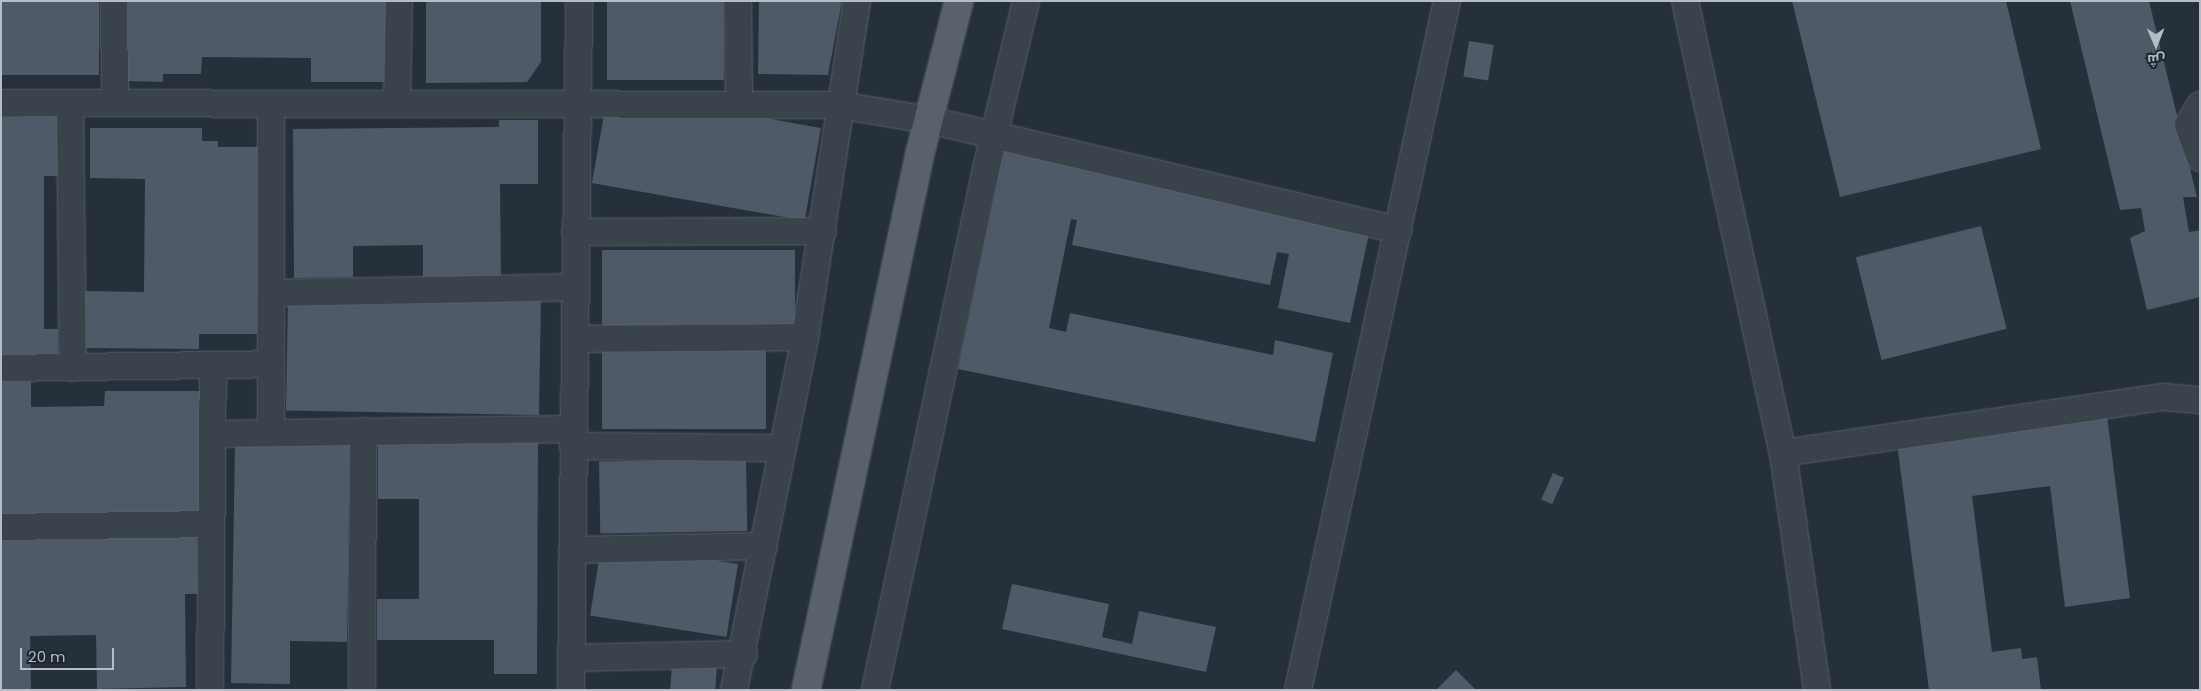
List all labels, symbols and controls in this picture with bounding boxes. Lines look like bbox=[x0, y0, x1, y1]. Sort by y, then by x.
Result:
north arrow bbox=[2131, 20, 2181, 70]
text: ش bbox=[2147, 50, 2165, 70]
scale bar bbox=[22, 638, 116, 670]
text: 20 m bbox=[28, 646, 66, 667]

